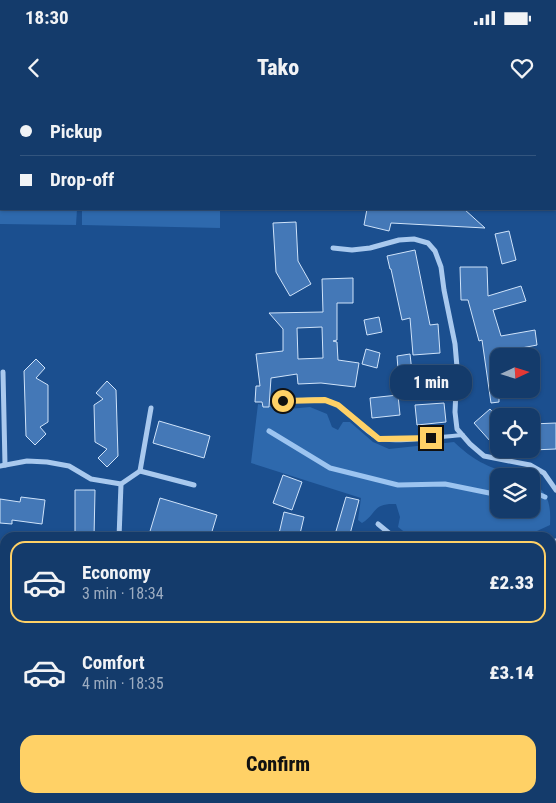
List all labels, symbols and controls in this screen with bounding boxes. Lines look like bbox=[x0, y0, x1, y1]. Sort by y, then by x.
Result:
text: 18:30 bbox=[25, 6, 69, 29]
icon: back bbox=[20, 54, 48, 82]
icon: heart bbox=[508, 54, 536, 82]
text: Tako bbox=[257, 55, 299, 80]
text: Pickup bbox=[50, 120, 102, 143]
text: Drop-off bbox=[50, 168, 114, 191]
north arrow bbox=[490, 348, 540, 398]
map controls bbox=[490, 348, 540, 518]
callout: 1 min bbox=[390, 366, 472, 400]
text: 1 min bbox=[413, 373, 449, 392]
route start bbox=[272, 390, 294, 412]
button: locate bbox=[490, 408, 540, 458]
route end bbox=[420, 427, 442, 449]
button: layers bbox=[490, 468, 540, 518]
icon: car bbox=[22, 560, 67, 605]
text: Economy bbox=[82, 561, 151, 584]
text: £2.33 bbox=[489, 571, 534, 594]
text: 3 min · 18:34 bbox=[82, 584, 164, 603]
icon: car bbox=[22, 650, 67, 695]
text: Comfort bbox=[82, 651, 145, 674]
text: £3.14 bbox=[489, 661, 534, 684]
text: 4 min · 18:35 bbox=[82, 674, 164, 693]
button: Confirm bbox=[20, 735, 536, 793]

